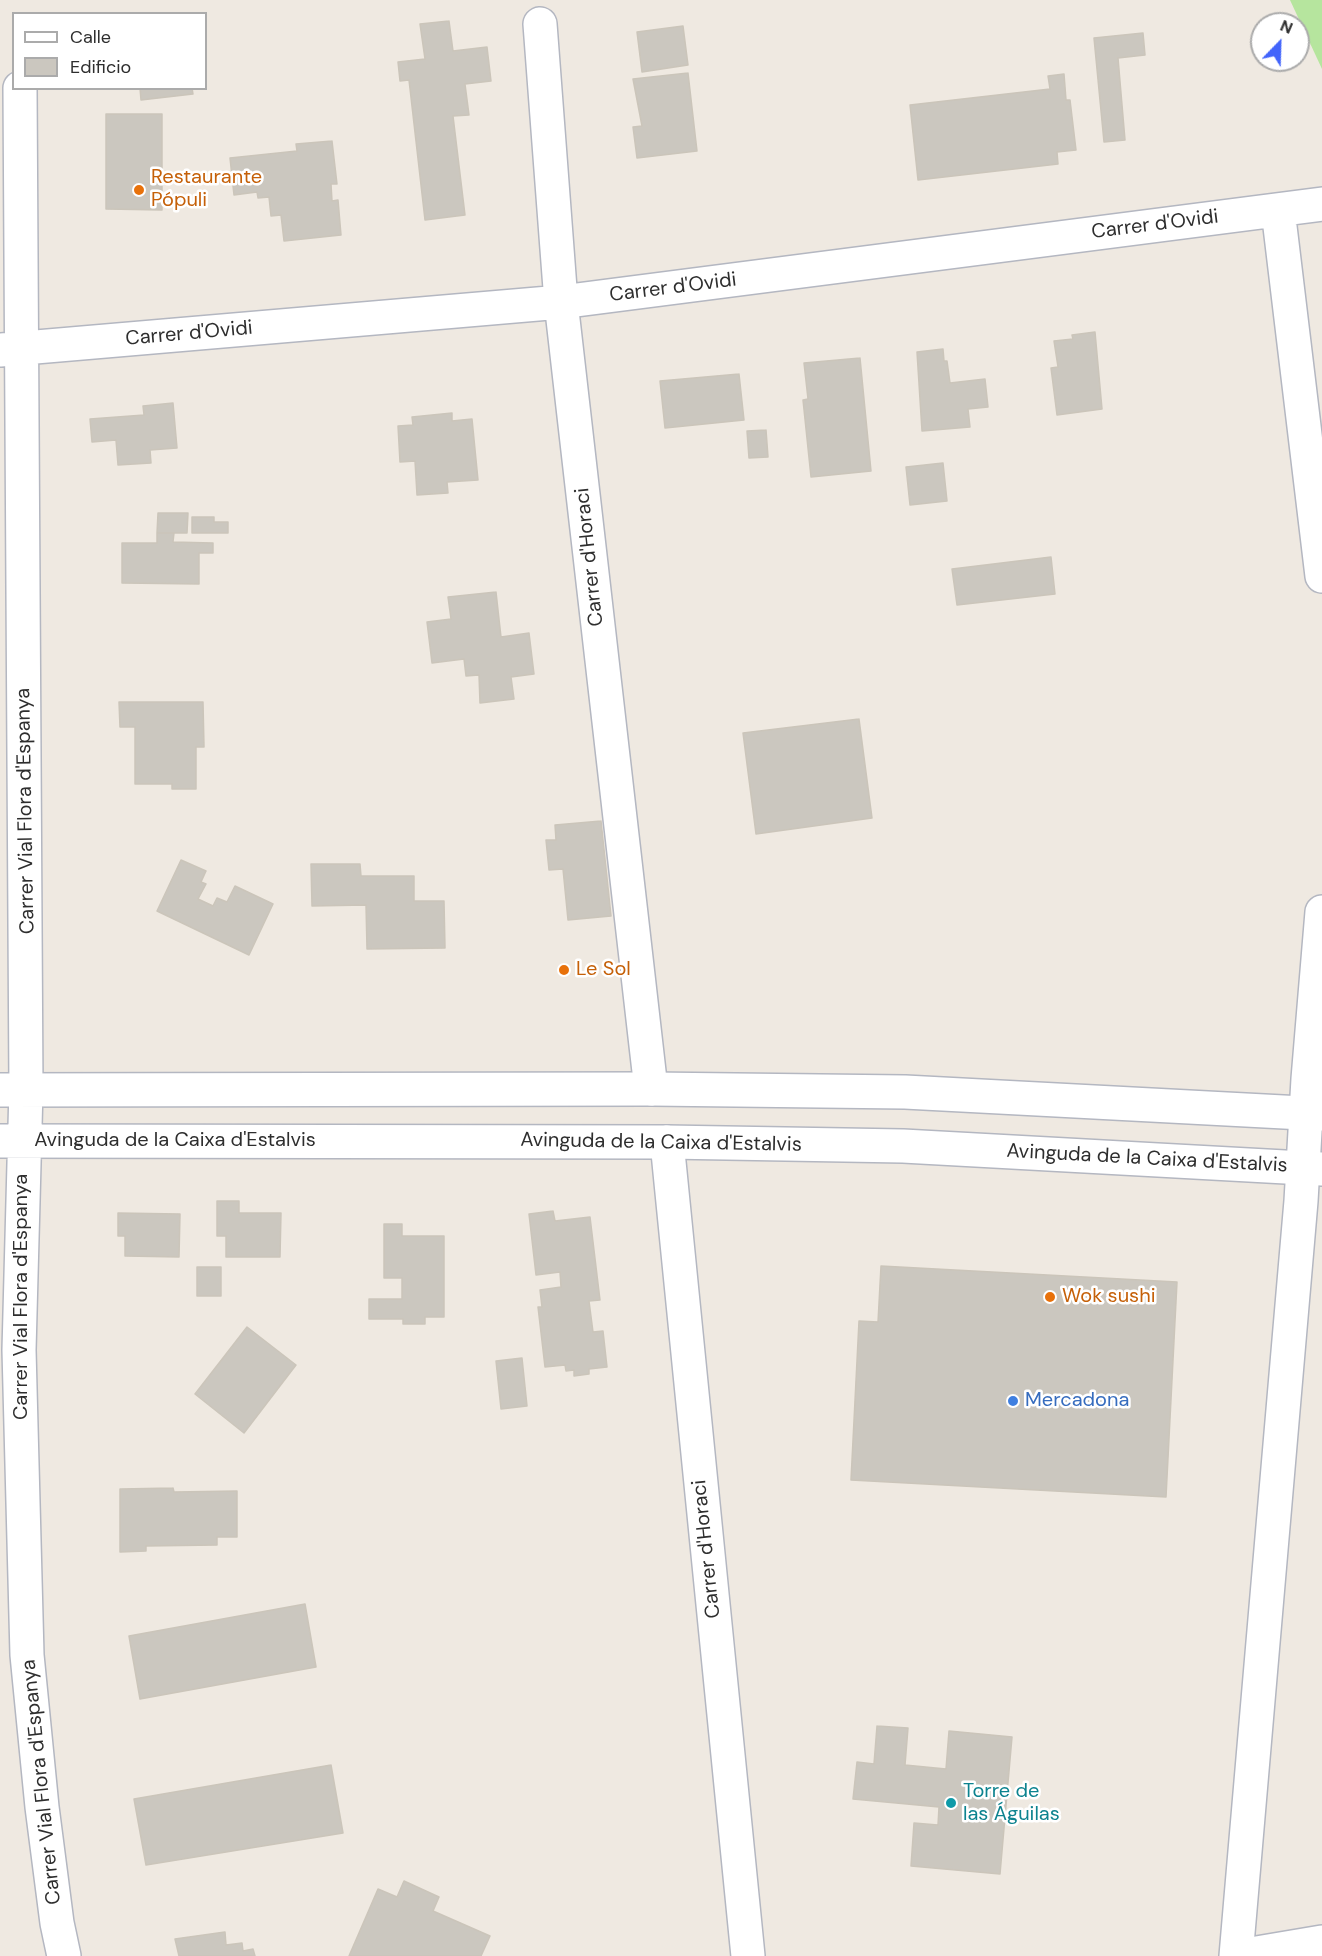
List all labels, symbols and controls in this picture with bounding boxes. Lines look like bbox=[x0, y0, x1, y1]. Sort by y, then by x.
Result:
legend bbox=[12, 12, 207, 90]
north arrow bbox=[1250, 12, 1310, 72]
text: N bbox=[1277, 15, 1296, 39]
text: Calle bbox=[70, 25, 111, 49]
text: Edificio bbox=[70, 55, 131, 79]
place label: Restaurante Pópuli bbox=[151, 166, 262, 213]
marker: Restaurante Pópuli bbox=[132, 183, 146, 197]
street label: Carrer d'Ovidi bbox=[1090, 205, 1220, 245]
street label: Carrer d'Ovidi bbox=[608, 268, 738, 308]
street label: Carrer d'Ovidi bbox=[124, 316, 254, 352]
street label: Carrer d'Horaci bbox=[571, 486, 609, 628]
street label: Carrer Vial Flora d'Espanya bbox=[12, 688, 40, 934]
place label: Le Sol bbox=[576, 958, 631, 982]
marker: Le Sol bbox=[557, 963, 571, 977]
street label: Avinguda de la Caixa d'Estalvis bbox=[34, 1129, 316, 1153]
street label: Avinguda de la Caixa d'Estalvis bbox=[520, 1129, 802, 1157]
street label: Avinguda de la Caixa d'Estalvis bbox=[1006, 1140, 1288, 1178]
street label: Carrer Vial Flora d'Espanya bbox=[10, 1174, 34, 1420]
place label: Wok sushi bbox=[1062, 1285, 1155, 1309]
marker: Wok sushi bbox=[1043, 1290, 1057, 1304]
place label: Mercadona bbox=[1025, 1389, 1129, 1413]
marker: Mercadona bbox=[1006, 1394, 1020, 1408]
street label: Carrer d'Horaci bbox=[688, 1478, 726, 1620]
street label: Carrer Vial Flora d'Espanya bbox=[17, 1658, 67, 1906]
place label: Torre de las Águilas bbox=[963, 1780, 1060, 1827]
marker: Torre de las Águilas bbox=[944, 1796, 958, 1810]

